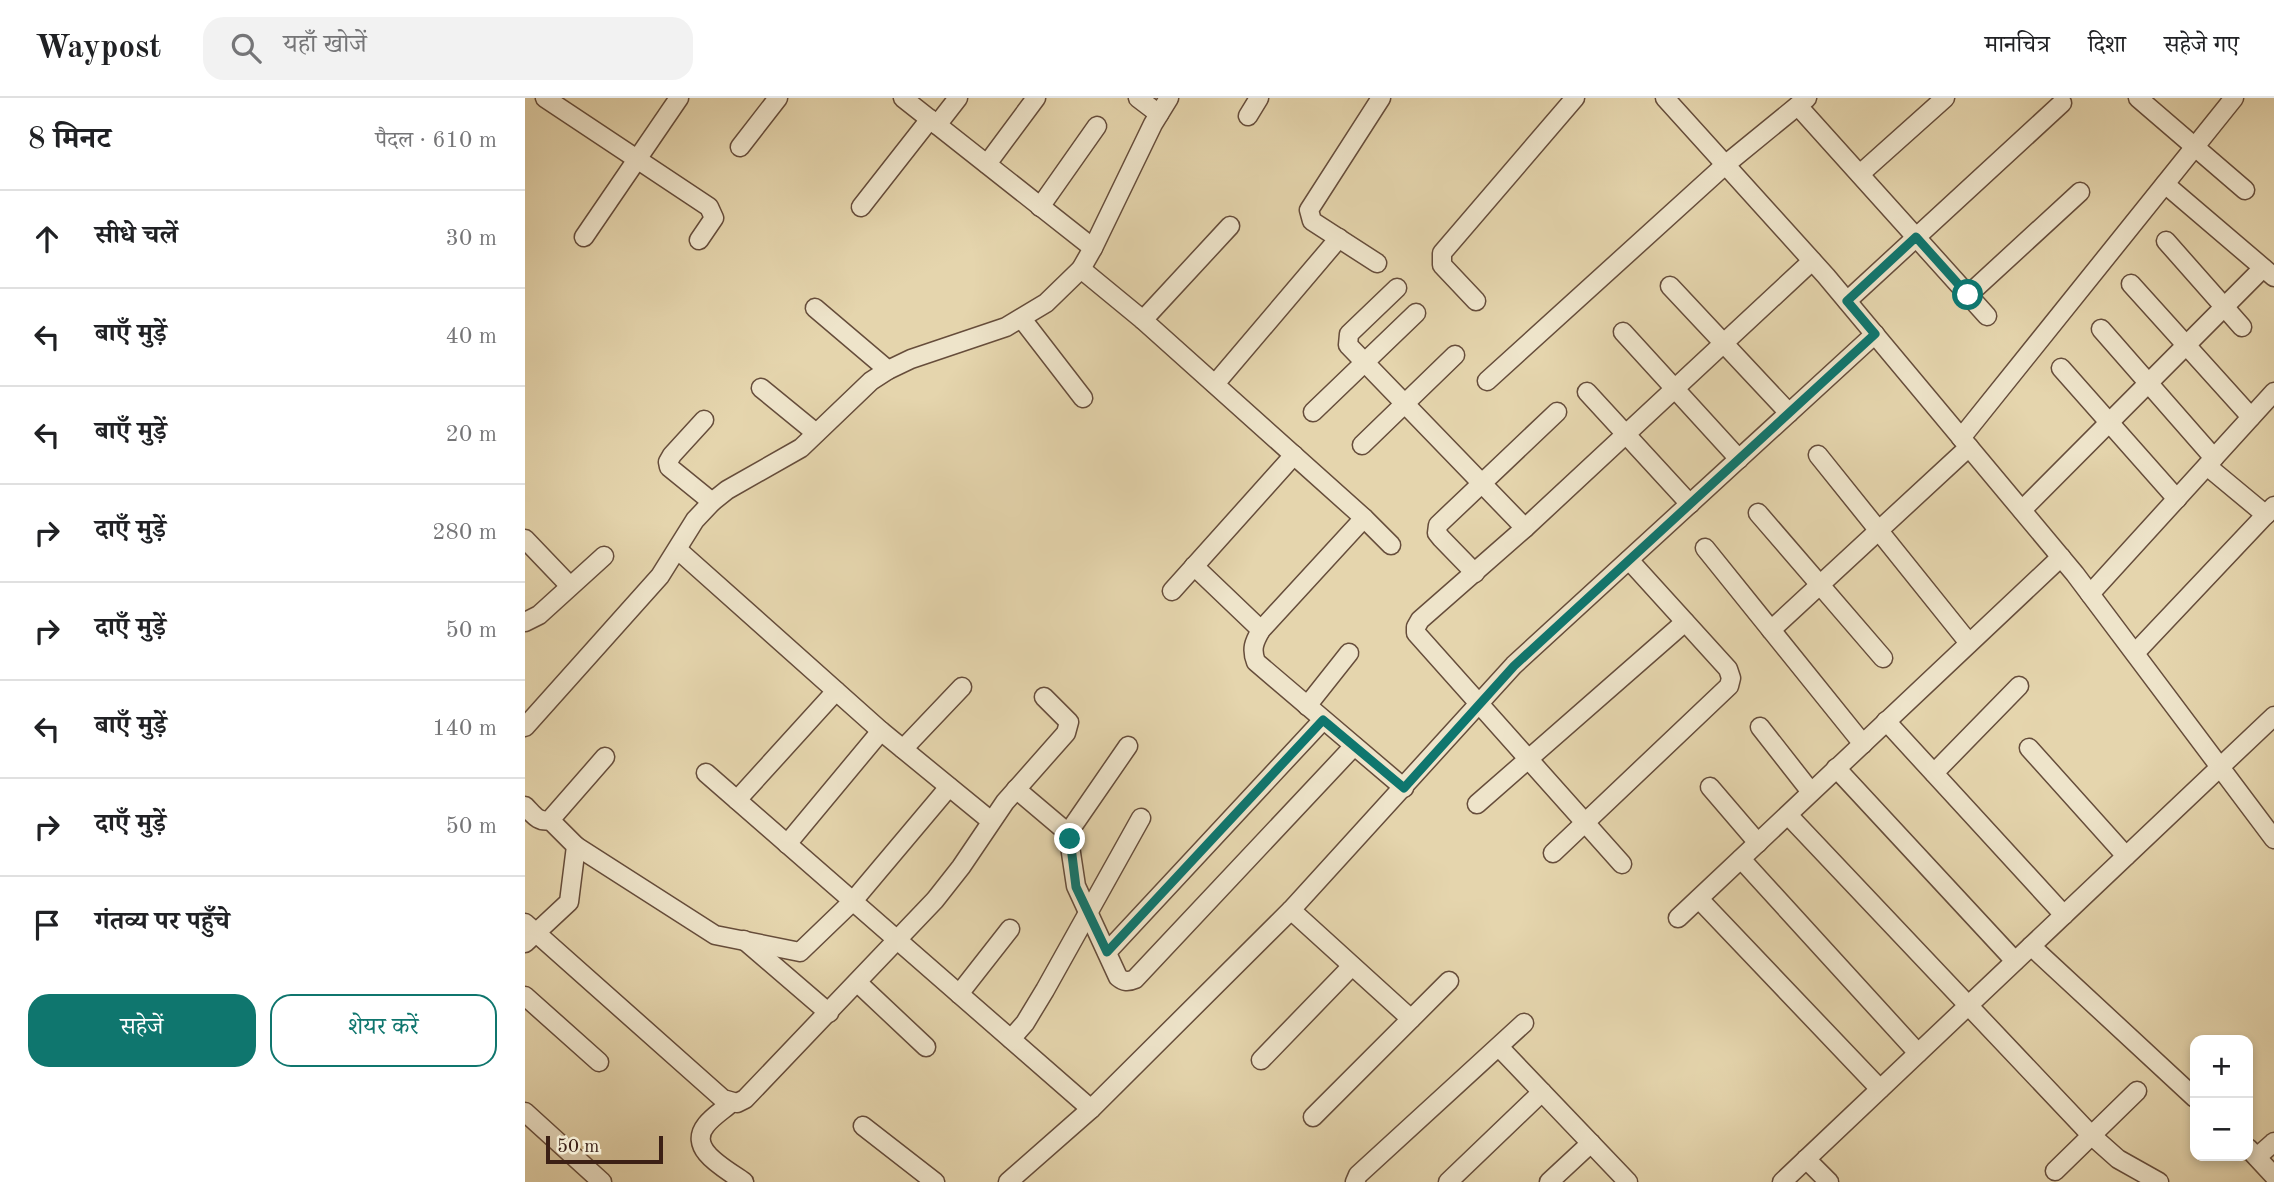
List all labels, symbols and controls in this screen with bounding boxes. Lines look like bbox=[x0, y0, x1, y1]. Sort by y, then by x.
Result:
search box bbox=[203, 17, 693, 80]
icon: search bbox=[227, 29, 265, 67]
text: Waypost bbox=[35, 32, 161, 65]
text: यहाँ खोजें bbox=[283, 32, 367, 58]
text: मानचित्र bbox=[1985, 34, 2050, 58]
text: दिशा bbox=[2088, 34, 2126, 58]
text: सहेजे गए bbox=[2164, 34, 2239, 58]
text: 8 मिनट bbox=[28, 125, 111, 155]
text: पैदल · 610 m bbox=[375, 129, 497, 152]
icon: ahead bbox=[28, 220, 66, 258]
text: सीधे चलें bbox=[95, 223, 178, 249]
text: 30 m bbox=[446, 227, 497, 250]
route start bbox=[1952, 279, 1983, 310]
icon: left bbox=[28, 318, 66, 356]
text: बाएँ मुड़ें bbox=[95, 321, 167, 347]
text: 40 m bbox=[446, 325, 497, 348]
icon: left bbox=[28, 416, 66, 454]
text: बाएँ मुड़ें bbox=[95, 419, 167, 445]
text: 20 m bbox=[446, 423, 497, 446]
icon: right bbox=[28, 514, 66, 552]
text: दाएँ मुड़ें bbox=[95, 517, 166, 543]
text: 280 m bbox=[432, 521, 497, 544]
icon: right bbox=[28, 612, 66, 650]
text: दाएँ मुड़ें bbox=[95, 615, 166, 641]
text: 50 m bbox=[446, 619, 497, 642]
icon: left bbox=[28, 710, 66, 748]
text: बाएँ मुड़ें bbox=[95, 713, 167, 739]
text: 140 m bbox=[432, 717, 497, 740]
icon: right bbox=[28, 808, 66, 846]
text: दाएँ मुड़ें bbox=[95, 811, 166, 837]
text: 50 m bbox=[446, 815, 497, 838]
route end bbox=[1054, 823, 1085, 854]
icon: arrive bbox=[28, 906, 66, 944]
text: गंतव्य पर पहुँचे bbox=[95, 909, 230, 935]
button: सहेजें bbox=[28, 994, 256, 1067]
button: शेयर करें bbox=[270, 994, 497, 1067]
map controls bbox=[2190, 1035, 2253, 1161]
button: + bbox=[2190, 1035, 2253, 1098]
button: − bbox=[2190, 1098, 2253, 1161]
scale bar bbox=[546, 1133, 663, 1165]
text: 50 m bbox=[557, 1138, 599, 1157]

